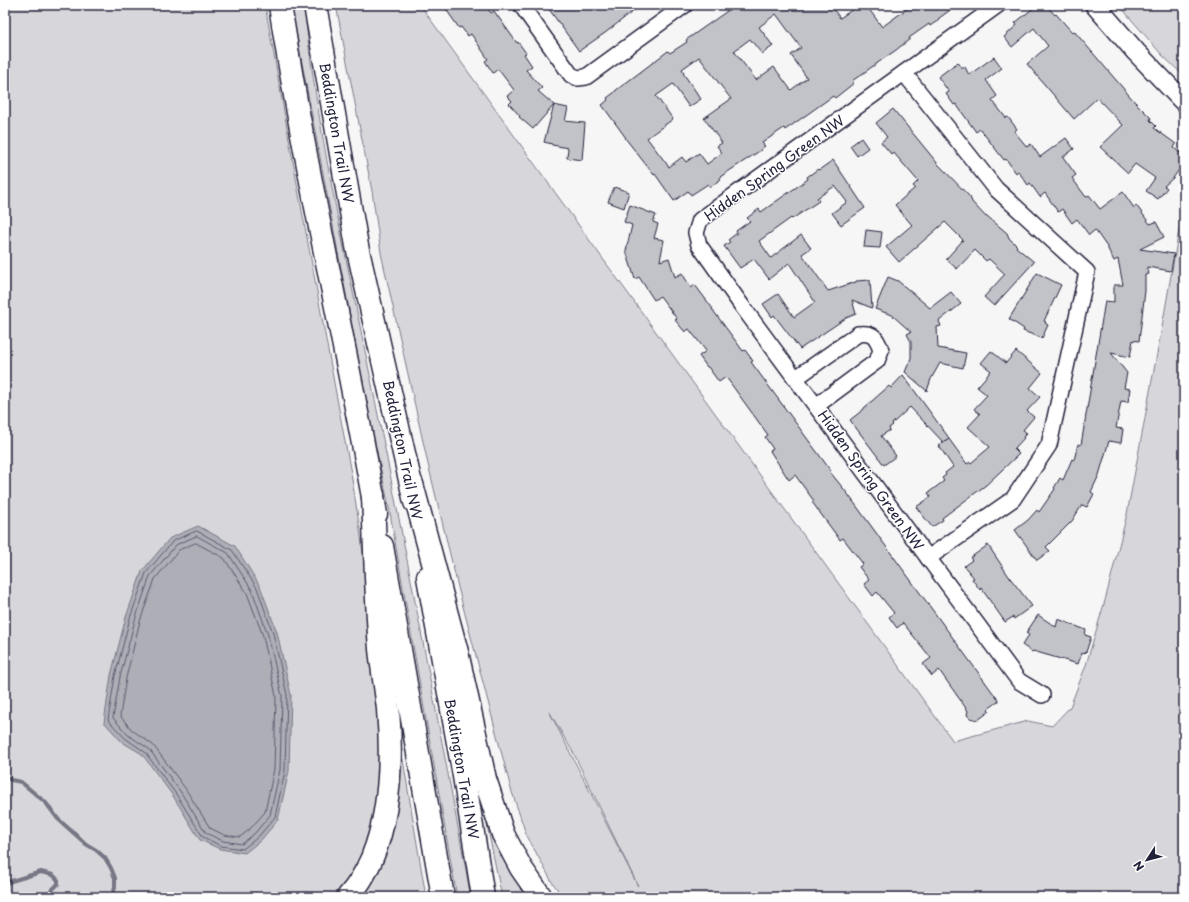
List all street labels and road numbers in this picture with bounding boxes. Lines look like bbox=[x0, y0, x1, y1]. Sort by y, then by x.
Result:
street label: Beddington Trail NW bbox=[314, 61, 360, 205]
street label: Hidden Spring Green NW bbox=[700, 110, 848, 226]
street label: Beddington Trail NW bbox=[378, 378, 428, 522]
street label: Hidden Spring Green NW bbox=[813, 406, 929, 554]
street label: Beddington Trail NW bbox=[439, 697, 485, 841]

